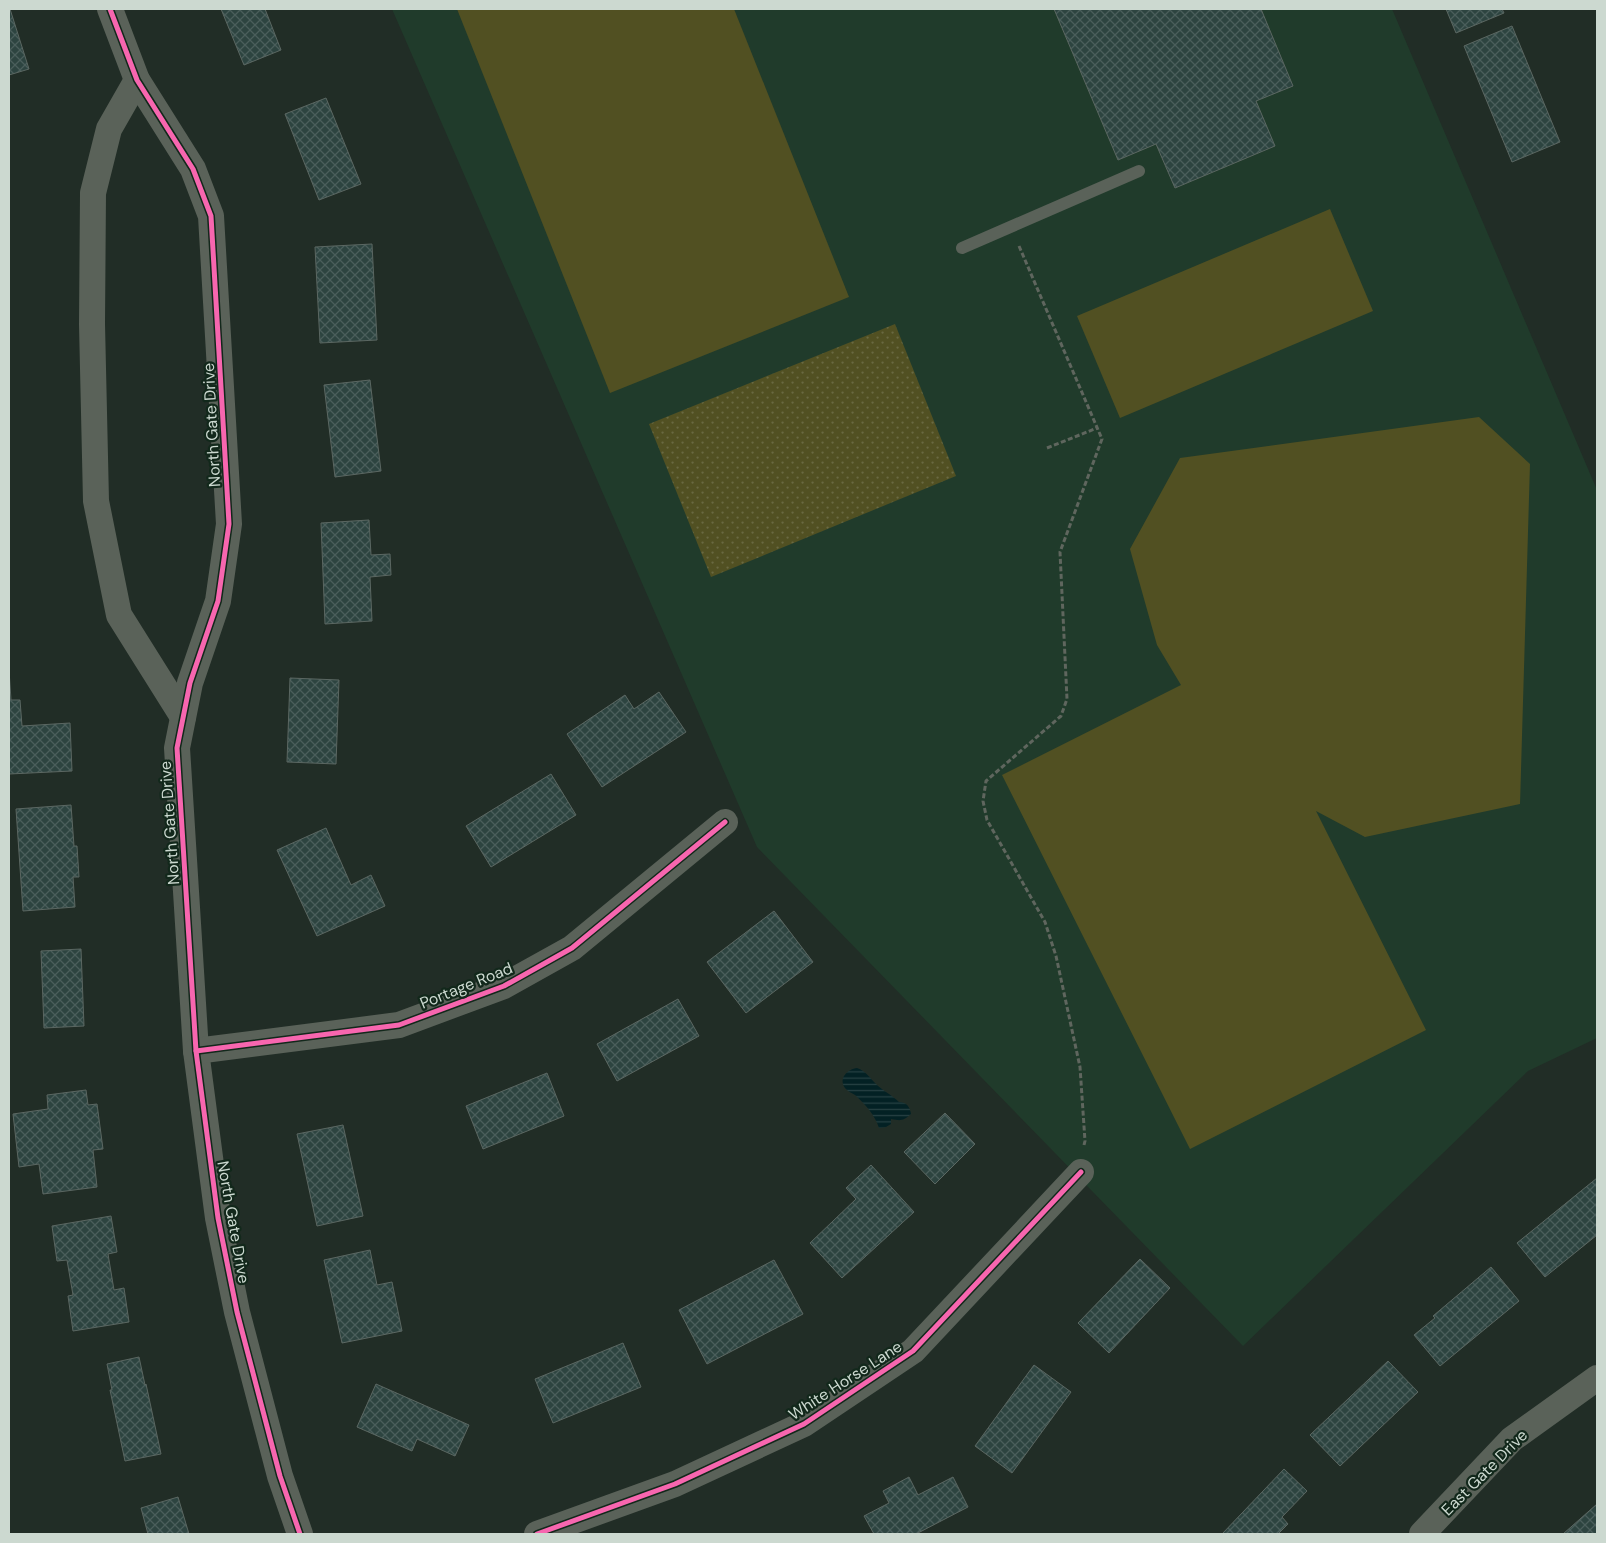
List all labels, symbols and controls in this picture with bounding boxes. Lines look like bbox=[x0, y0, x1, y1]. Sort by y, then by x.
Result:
street label: North Gate Drive bbox=[198, 362, 225, 487]
street label: North Gate Drive bbox=[155, 760, 184, 886]
street label: Portage Road bbox=[417, 957, 516, 1014]
street label: North Gate Drive bbox=[212, 1159, 255, 1285]
street label: White Horse Lane bbox=[785, 1336, 906, 1425]
street label: East Gate Drive bbox=[1437, 1425, 1532, 1520]

